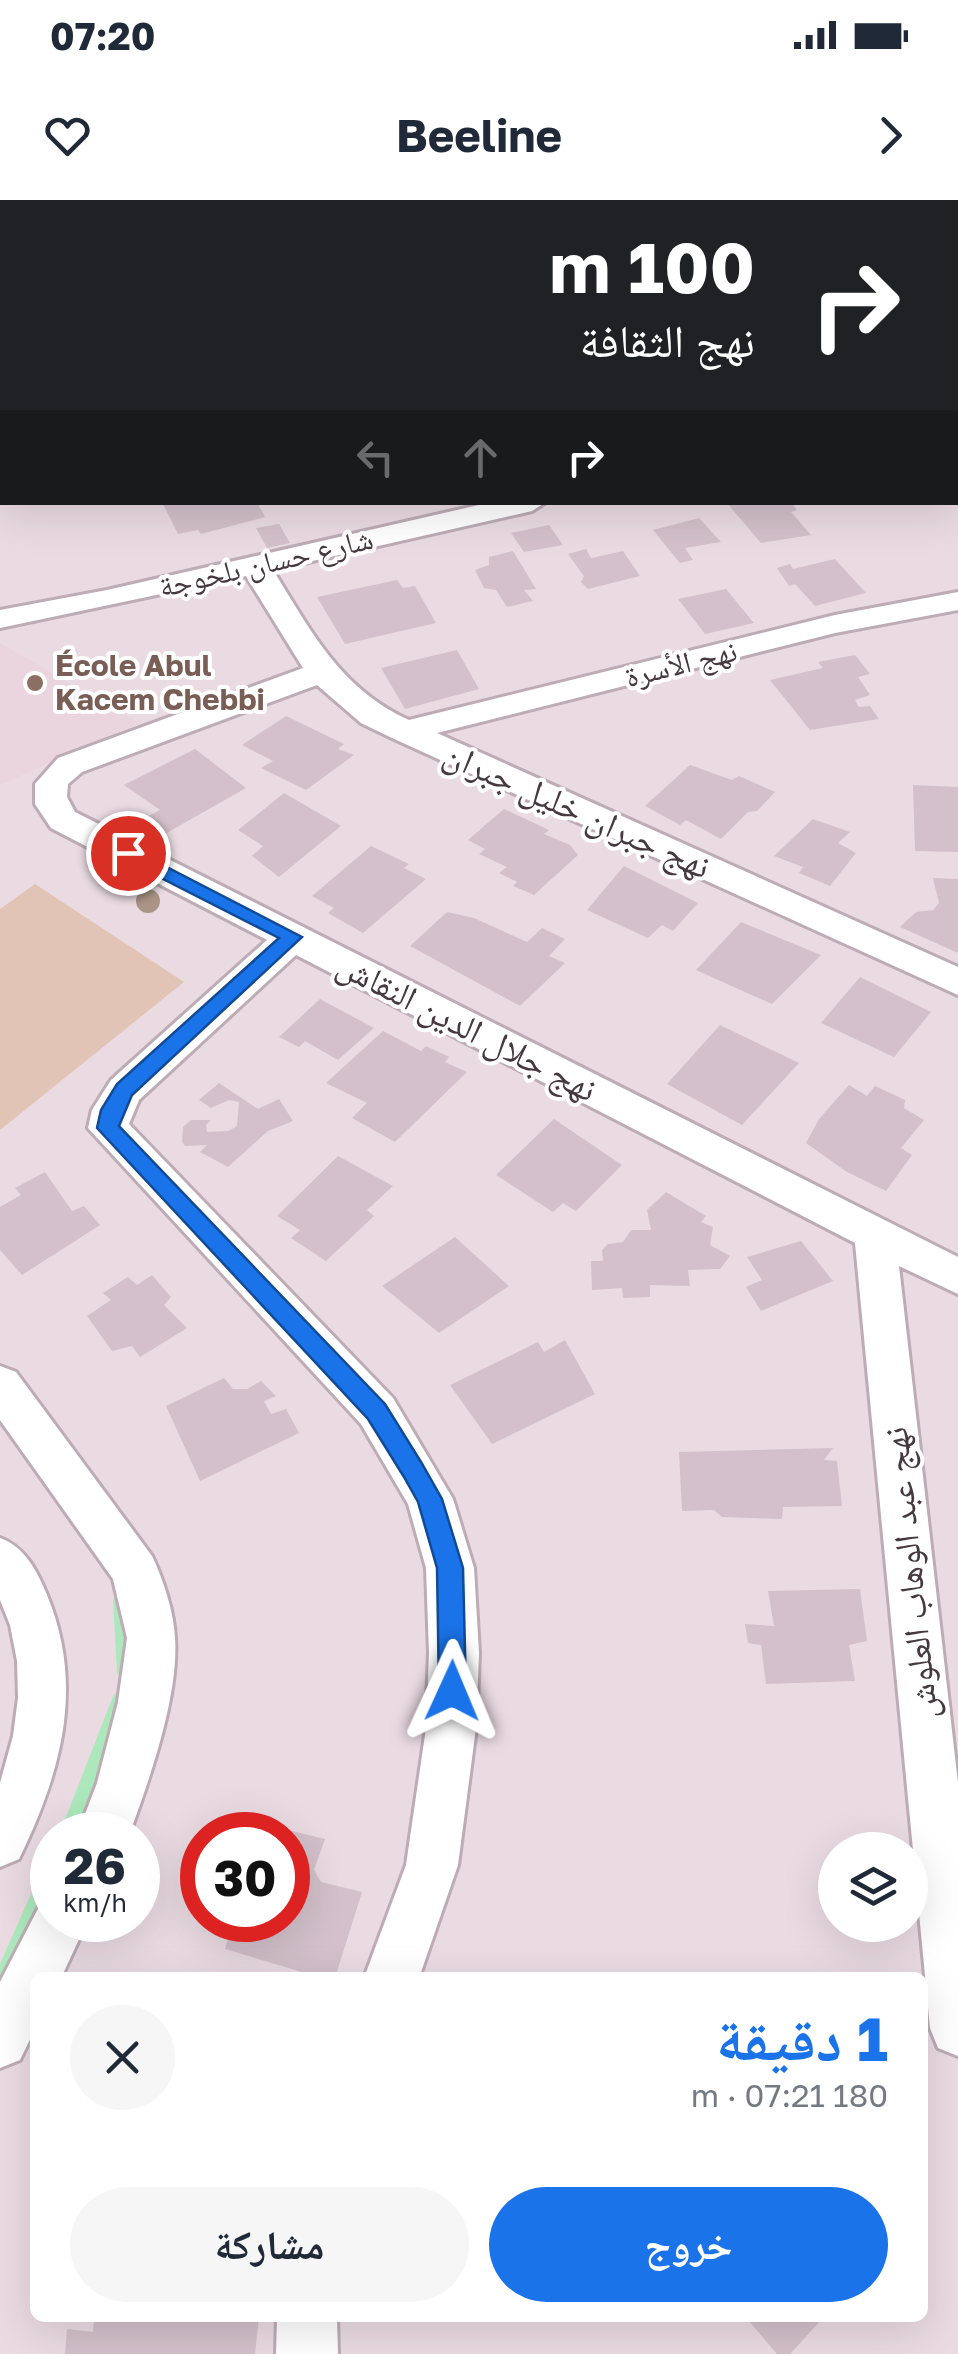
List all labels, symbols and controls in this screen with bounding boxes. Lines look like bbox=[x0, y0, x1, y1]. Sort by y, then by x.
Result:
text: 07:20 bbox=[50, 13, 155, 58]
icon: heart bbox=[40, 108, 95, 163]
text: Beeline bbox=[396, 108, 562, 162]
icon: forward bbox=[863, 108, 918, 163]
text: 100 m bbox=[549, 224, 755, 308]
icon: right bbox=[790, 240, 920, 370]
text: نهج الثقافة bbox=[580, 313, 755, 367]
icon: left bbox=[348, 430, 403, 485]
icon: ahead bbox=[453, 430, 508, 485]
icon: right bbox=[558, 430, 613, 485]
street label: شارع حسان بلخوجة bbox=[155, 520, 377, 606]
street label: نهج الأسرة bbox=[621, 632, 741, 696]
place label: École Abul Kacem Chebbi bbox=[55, 647, 265, 717]
marker: École Abul Kacem Chebbi bbox=[24, 672, 46, 694]
street label: نهج جبران خليل جبران bbox=[437, 731, 717, 889]
pin bbox=[86, 811, 171, 896]
icon: arrive bbox=[101, 826, 156, 881]
street label: نهج جلال الدين النقاش bbox=[330, 943, 604, 1111]
street label: نهج عبد الوهاب العلوش bbox=[873, 1425, 947, 1721]
position arrow bbox=[400, 1639, 504, 1743]
speed limit sign: 30 bbox=[180, 1812, 310, 1942]
map controls bbox=[818, 1832, 928, 1942]
button: layers bbox=[818, 1832, 928, 1942]
text: 26 bbox=[64, 1835, 126, 1895]
text: km/h bbox=[63, 1887, 127, 1918]
text: 1 دقيقة bbox=[716, 2002, 888, 2074]
button: close bbox=[70, 2005, 175, 2110]
text: 180 m · 07:21 bbox=[691, 2076, 888, 2114]
button: مشاركة bbox=[70, 2187, 469, 2302]
button: خروج bbox=[489, 2187, 888, 2302]

